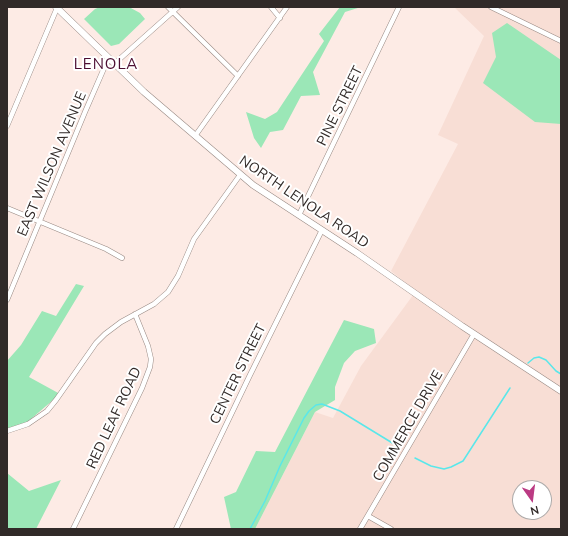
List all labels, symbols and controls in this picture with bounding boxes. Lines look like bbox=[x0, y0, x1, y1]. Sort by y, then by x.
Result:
district label: LENOLA bbox=[74, 55, 138, 73]
street label: PINE STREET bbox=[313, 63, 367, 149]
street label: EAST WILSON AVENUE bbox=[14, 89, 90, 239]
street label: NORTH LENOLA ROAD bbox=[236, 152, 372, 252]
street label: CENTER STREET bbox=[206, 321, 270, 427]
street label: RED LEAF ROAD bbox=[83, 364, 145, 472]
street label: COMMERCE DRIVE bbox=[369, 368, 447, 484]
north arrow bbox=[512, 480, 552, 520]
text: N bbox=[529, 503, 540, 518]

